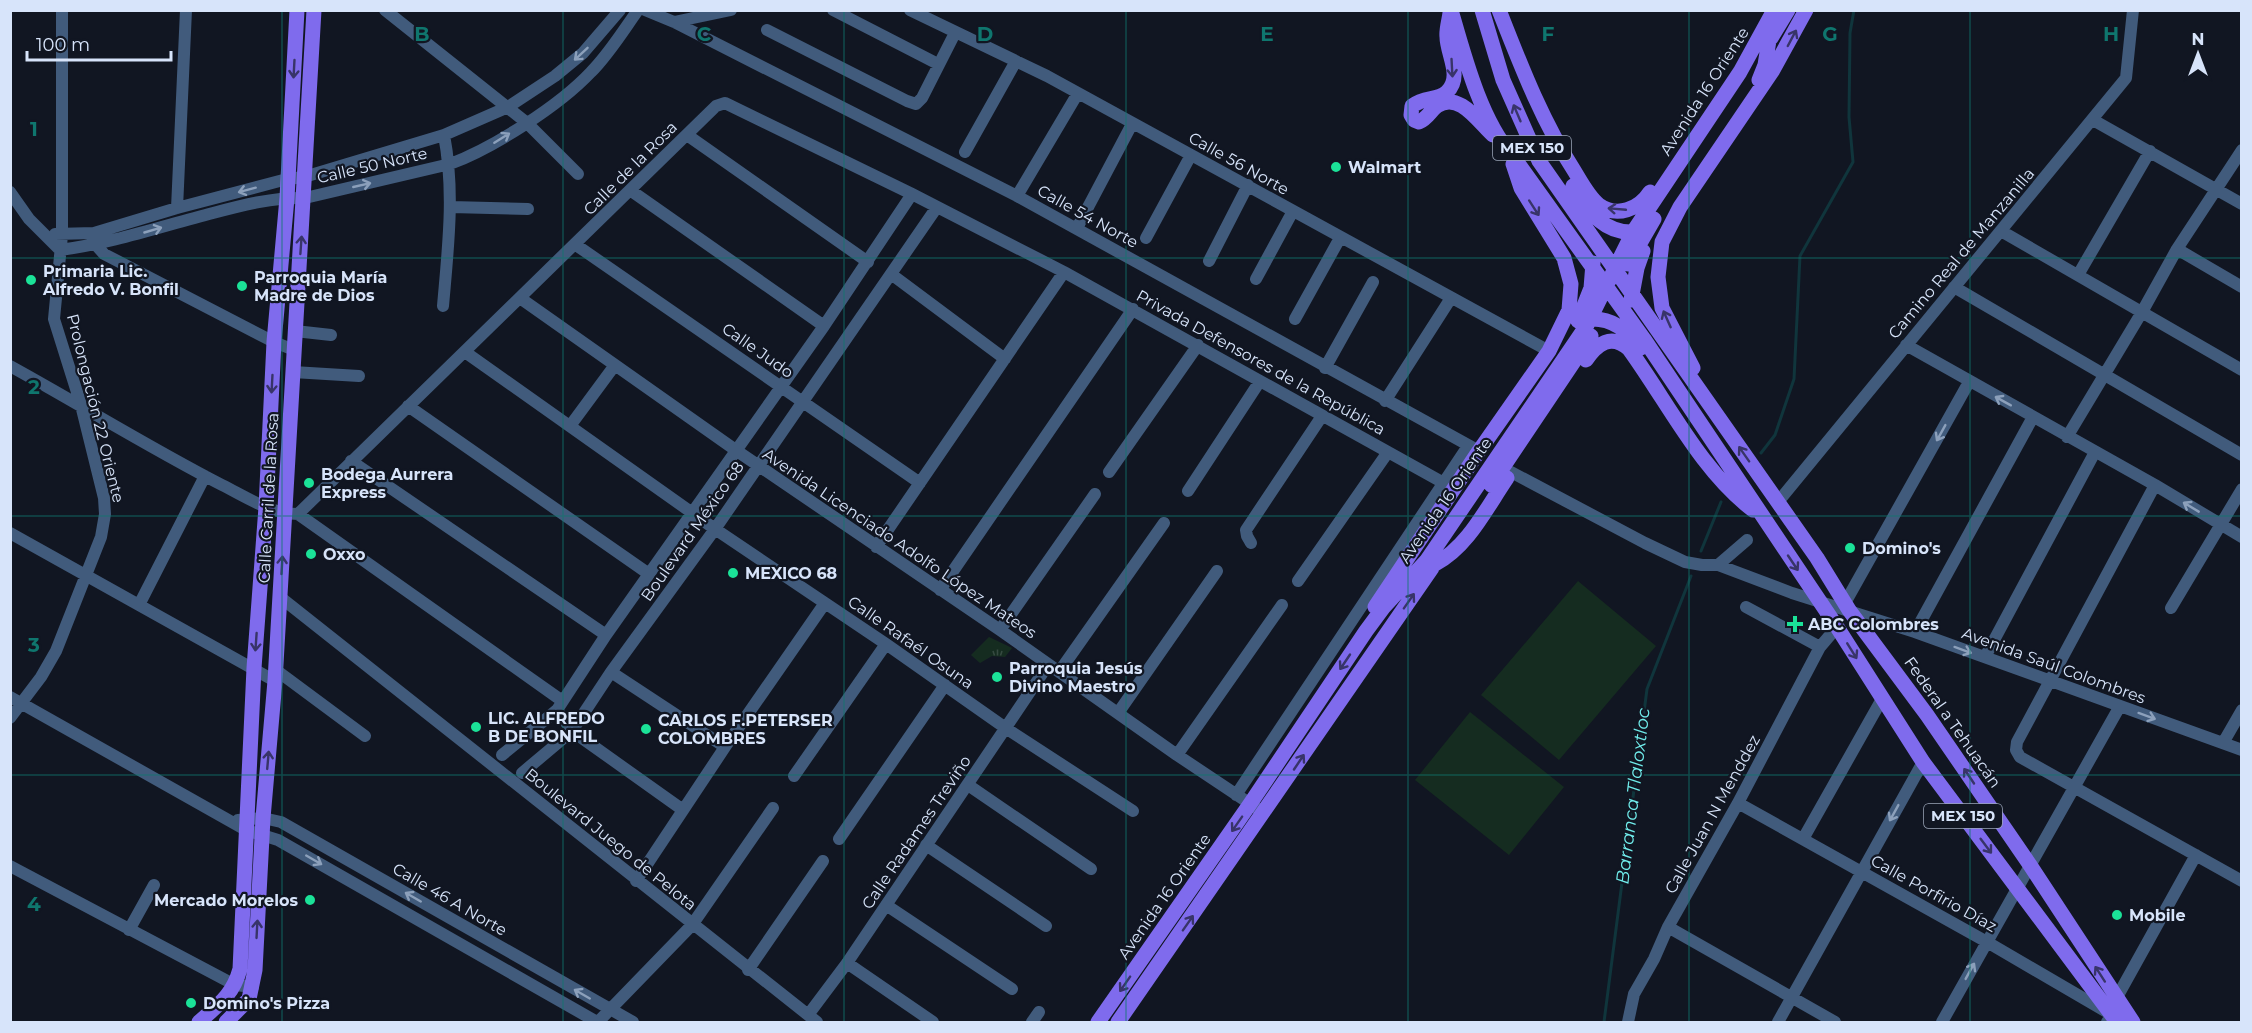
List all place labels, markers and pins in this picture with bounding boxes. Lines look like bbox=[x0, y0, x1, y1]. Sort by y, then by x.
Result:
place label: Walmart bbox=[1348, 158, 1421, 177]
marker: Walmart bbox=[1329, 160, 1343, 174]
place label: Primaria Lic. Alfredo V. Bonfil bbox=[42, 262, 179, 299]
place label: Parroquia María Madre de Dios bbox=[254, 268, 387, 305]
marker: Primaria Lic. Alfredo V. Bonfil bbox=[24, 273, 38, 287]
marker: Parroquia María Madre de Dios bbox=[235, 279, 249, 293]
place label: Bodega Aurrera Express bbox=[321, 465, 453, 502]
marker: Bodega Aurrera Express bbox=[302, 476, 316, 490]
place label: Domino's bbox=[1862, 539, 1941, 558]
marker: Domino's bbox=[1843, 541, 1857, 555]
place label: Oxxo bbox=[323, 545, 366, 564]
marker: Oxxo bbox=[304, 547, 318, 561]
place label: MEXICO 68 bbox=[745, 564, 837, 583]
marker: MEXICO 68 bbox=[726, 566, 740, 580]
marker: ABC Colombres bbox=[1786, 615, 1804, 633]
place label: ABC Colombres bbox=[1807, 615, 1939, 634]
place label: Parroquia Jesús Divino Maestro bbox=[1009, 659, 1143, 696]
marker: Parroquia Jesús Divino Maestro bbox=[990, 670, 1004, 684]
place label: LIC. ALFREDO B DE BONFIL bbox=[488, 709, 605, 746]
place label: CARLOS F.PETERSER COLOMBRES bbox=[658, 711, 833, 748]
marker: LIC. ALFREDO B DE BONFIL bbox=[469, 720, 483, 734]
marker: CARLOS F.PETERSER COLOMBRES bbox=[639, 722, 653, 736]
place label: Mercado Morelos bbox=[154, 891, 299, 910]
marker: Mercado Morelos bbox=[303, 893, 317, 907]
place label: Mobile bbox=[2129, 906, 2186, 925]
marker: Mobile bbox=[2110, 908, 2124, 922]
place label: Domino's Pizza bbox=[203, 994, 330, 1013]
marker: Domino's Pizza bbox=[184, 996, 198, 1010]

